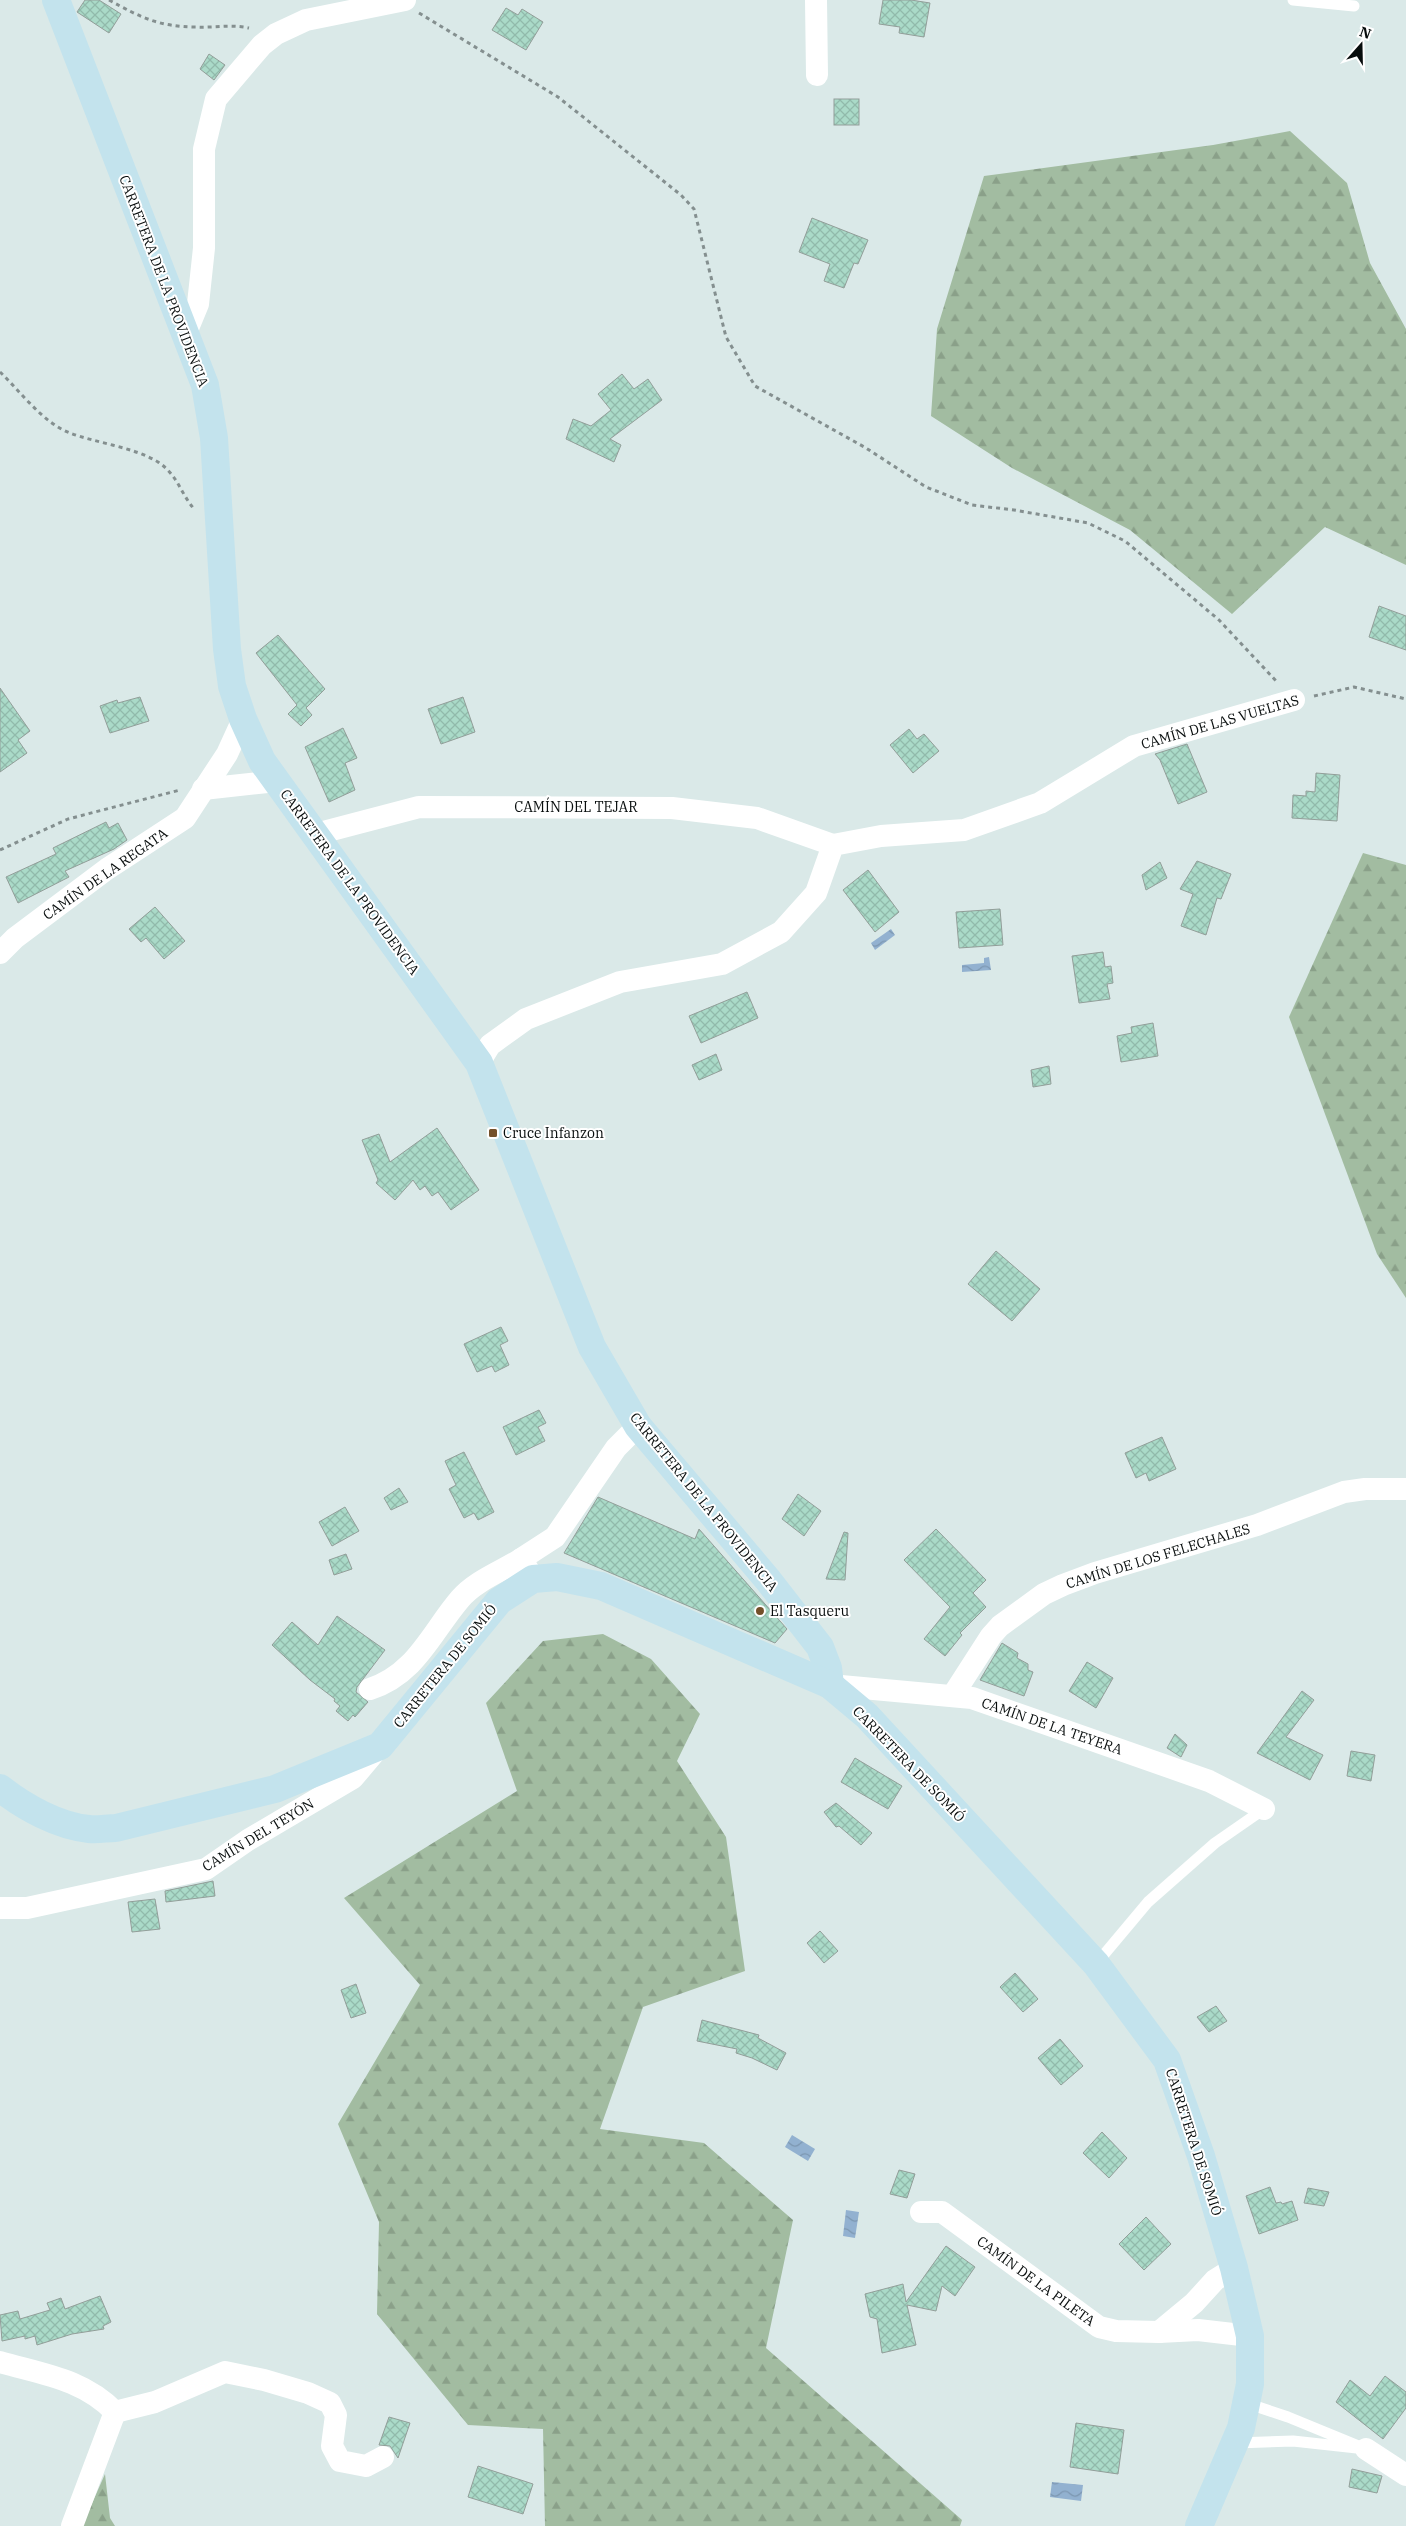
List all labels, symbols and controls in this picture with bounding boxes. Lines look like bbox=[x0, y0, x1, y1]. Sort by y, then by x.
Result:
north arrow bbox=[1336, 20, 1386, 70]
text: N bbox=[1357, 22, 1374, 43]
street label: CARRETERA DE LA PROVIDENCIA bbox=[115, 173, 213, 390]
street label: CAMÍN DE LAS VUELTAS bbox=[1139, 690, 1301, 753]
street label: CARRETERA DE LA PROVIDENCIA bbox=[276, 786, 424, 979]
street label: CAMÍN DEL TEJAR bbox=[514, 797, 638, 816]
street label: CAMÍN DE LA REGATA bbox=[39, 823, 171, 924]
place label: Cruce Infanzon bbox=[503, 1124, 604, 1142]
marker: Cruce Infanzon bbox=[487, 1127, 499, 1139]
street label: CARRETERA DE LA PROVIDENCIA bbox=[626, 1409, 782, 1596]
street label: CAMÍN DE LOS FELECHALES bbox=[1063, 1518, 1252, 1593]
street label: CARRETERA DE SOMIÓ bbox=[389, 1600, 501, 1732]
place label: El Tasqueru bbox=[770, 1602, 849, 1620]
marker: El Tasqueru bbox=[754, 1605, 766, 1617]
street label: CAMÍN DE LA TEYERA bbox=[979, 1692, 1126, 1759]
street label: CARRETERA DE SOMIÓ bbox=[849, 1702, 970, 1826]
street label: CAMÍN DEL TEYÓN bbox=[198, 1794, 317, 1875]
street label: CARRETERA DE SOMIÓ bbox=[1162, 2066, 1227, 2218]
street label: CAMÍN DE LA PILETA bbox=[973, 2231, 1100, 2330]

